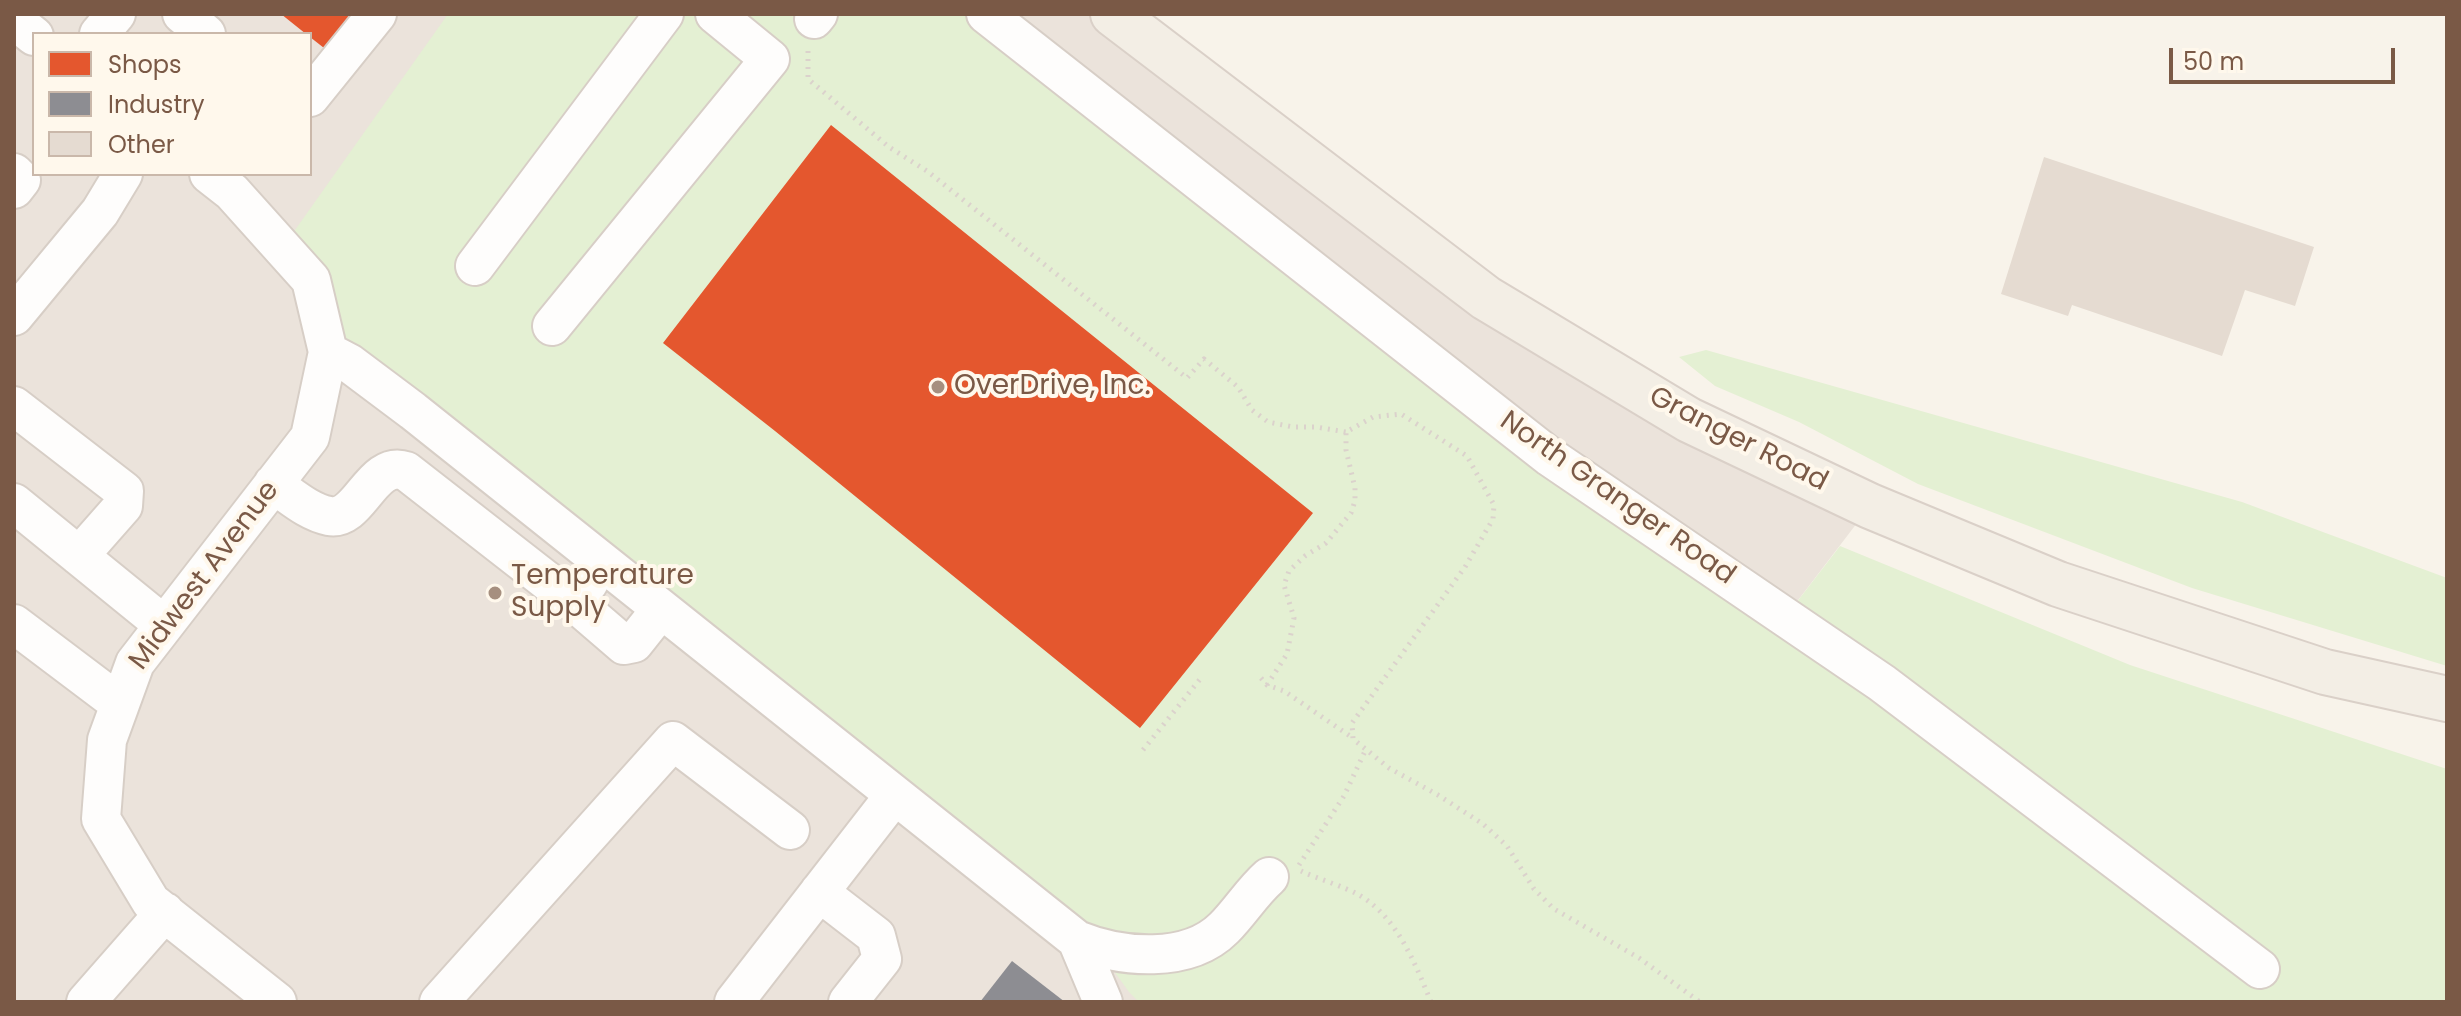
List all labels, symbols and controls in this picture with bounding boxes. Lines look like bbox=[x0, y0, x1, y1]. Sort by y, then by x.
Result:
legend bbox=[32, 32, 312, 176]
scale bar bbox=[2173, 32, 2399, 82]
text: 50 m bbox=[2183, 45, 2244, 78]
text: Shops bbox=[108, 48, 182, 81]
text: Industry bbox=[108, 88, 205, 121]
text: Other bbox=[108, 128, 175, 161]
place label: OverDrive, Inc. bbox=[954, 370, 1150, 404]
marker: OverDrive, Inc. bbox=[929, 378, 947, 396]
street label: Granger Road bbox=[1643, 381, 1833, 499]
street label: North Granger Road bbox=[1493, 405, 1741, 593]
street label: Midwest Avenue bbox=[123, 475, 287, 677]
place label: Temperature Supply bbox=[511, 560, 694, 626]
marker: Temperature Supply bbox=[486, 584, 504, 602]

